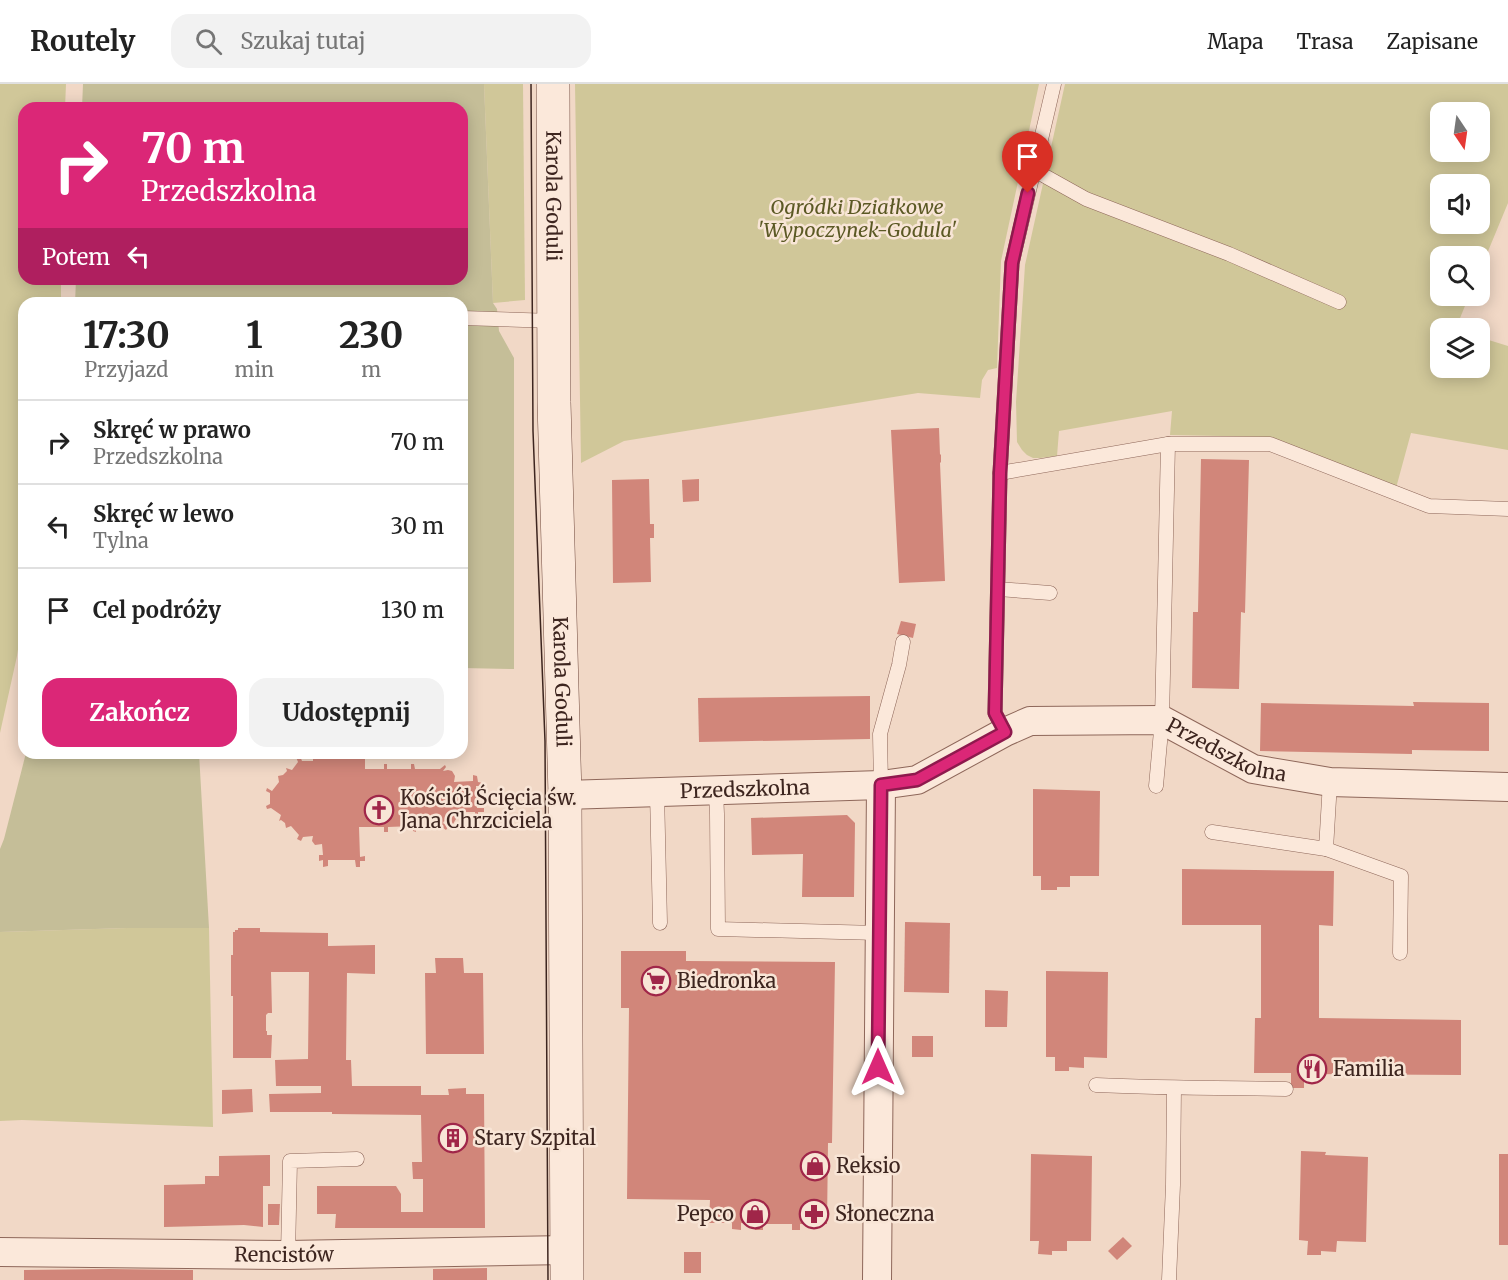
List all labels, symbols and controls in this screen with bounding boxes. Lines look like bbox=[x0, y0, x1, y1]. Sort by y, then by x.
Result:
search box bbox=[171, 14, 591, 68]
text: Routely bbox=[30, 23, 135, 59]
icon: search bbox=[192, 25, 225, 58]
text: Szukaj tutaj bbox=[240, 27, 366, 55]
text: Mapa bbox=[1207, 28, 1264, 55]
text: Trasa bbox=[1297, 28, 1354, 55]
text: Zapisane bbox=[1387, 28, 1478, 55]
north arrow bbox=[1430, 102, 1490, 162]
map controls bbox=[1430, 102, 1490, 378]
text: 70 m bbox=[141, 122, 245, 174]
icon: right bbox=[42, 126, 120, 204]
street label: Karola Goduli bbox=[541, 130, 567, 262]
pin bbox=[1002, 131, 1053, 193]
icon: arrive bbox=[1011, 140, 1044, 173]
text: Przedszkolna bbox=[141, 174, 316, 208]
button: sound bbox=[1430, 174, 1490, 234]
park label: Ogródki Działkowe 'Wypoczynek-Godula' bbox=[757, 194, 957, 242]
icon: left bbox=[122, 240, 155, 273]
text: Potem bbox=[42, 243, 110, 271]
button: search bbox=[1430, 246, 1490, 306]
text: 17:30 bbox=[83, 313, 170, 358]
text: 1 bbox=[246, 313, 263, 358]
text: 230 bbox=[339, 313, 403, 358]
button: layers bbox=[1430, 318, 1490, 378]
text: Przyjazd bbox=[84, 357, 168, 382]
text: min bbox=[235, 357, 274, 382]
text: m bbox=[361, 357, 381, 382]
text: Skręć w prawo bbox=[93, 416, 251, 444]
icon: right bbox=[42, 426, 75, 459]
text: 70 m bbox=[391, 428, 444, 456]
text: Przedszkolna bbox=[93, 444, 223, 469]
text: Skręć w lewo bbox=[93, 500, 234, 528]
icon: left bbox=[42, 510, 75, 543]
text: 30 m bbox=[390, 512, 444, 540]
text: Tylna bbox=[93, 528, 149, 553]
icon: arrive bbox=[42, 594, 75, 627]
text: Cel podróży bbox=[93, 596, 221, 624]
text: 130 m bbox=[381, 596, 444, 624]
street label: Karola Goduli bbox=[548, 616, 577, 748]
button: Zakończ bbox=[42, 678, 237, 747]
button: Udostępnij bbox=[249, 678, 444, 747]
street label: Przedszkolna bbox=[1162, 712, 1289, 786]
street label: Przedszkolna bbox=[679, 774, 811, 803]
place label: Kościół Ścięcia św. Jana Chrzciciela bbox=[399, 784, 577, 833]
church icon: Kościół Ścięcia św. Jana Chrzciciela bbox=[363, 794, 395, 826]
supermarket icon: Biedronka bbox=[640, 965, 672, 997]
place label: Biedronka bbox=[677, 968, 777, 993]
position arrow bbox=[846, 1035, 910, 1099]
restaurant icon: Familia bbox=[1296, 1053, 1328, 1085]
place label: Familia bbox=[1333, 1056, 1405, 1081]
building icon: Stary Szpital bbox=[437, 1122, 469, 1154]
place label: Stary Szpital bbox=[474, 1125, 596, 1150]
shop icon: Reksio bbox=[799, 1150, 831, 1182]
place label: Reksio bbox=[836, 1153, 901, 1178]
shop icon: Pepco bbox=[739, 1198, 771, 1230]
pharmacy icon: Słoneczna bbox=[798, 1198, 830, 1230]
place label: Pepco bbox=[677, 1201, 734, 1226]
place label: Słoneczna bbox=[835, 1201, 935, 1226]
street label: Rencistów bbox=[234, 1241, 335, 1267]

